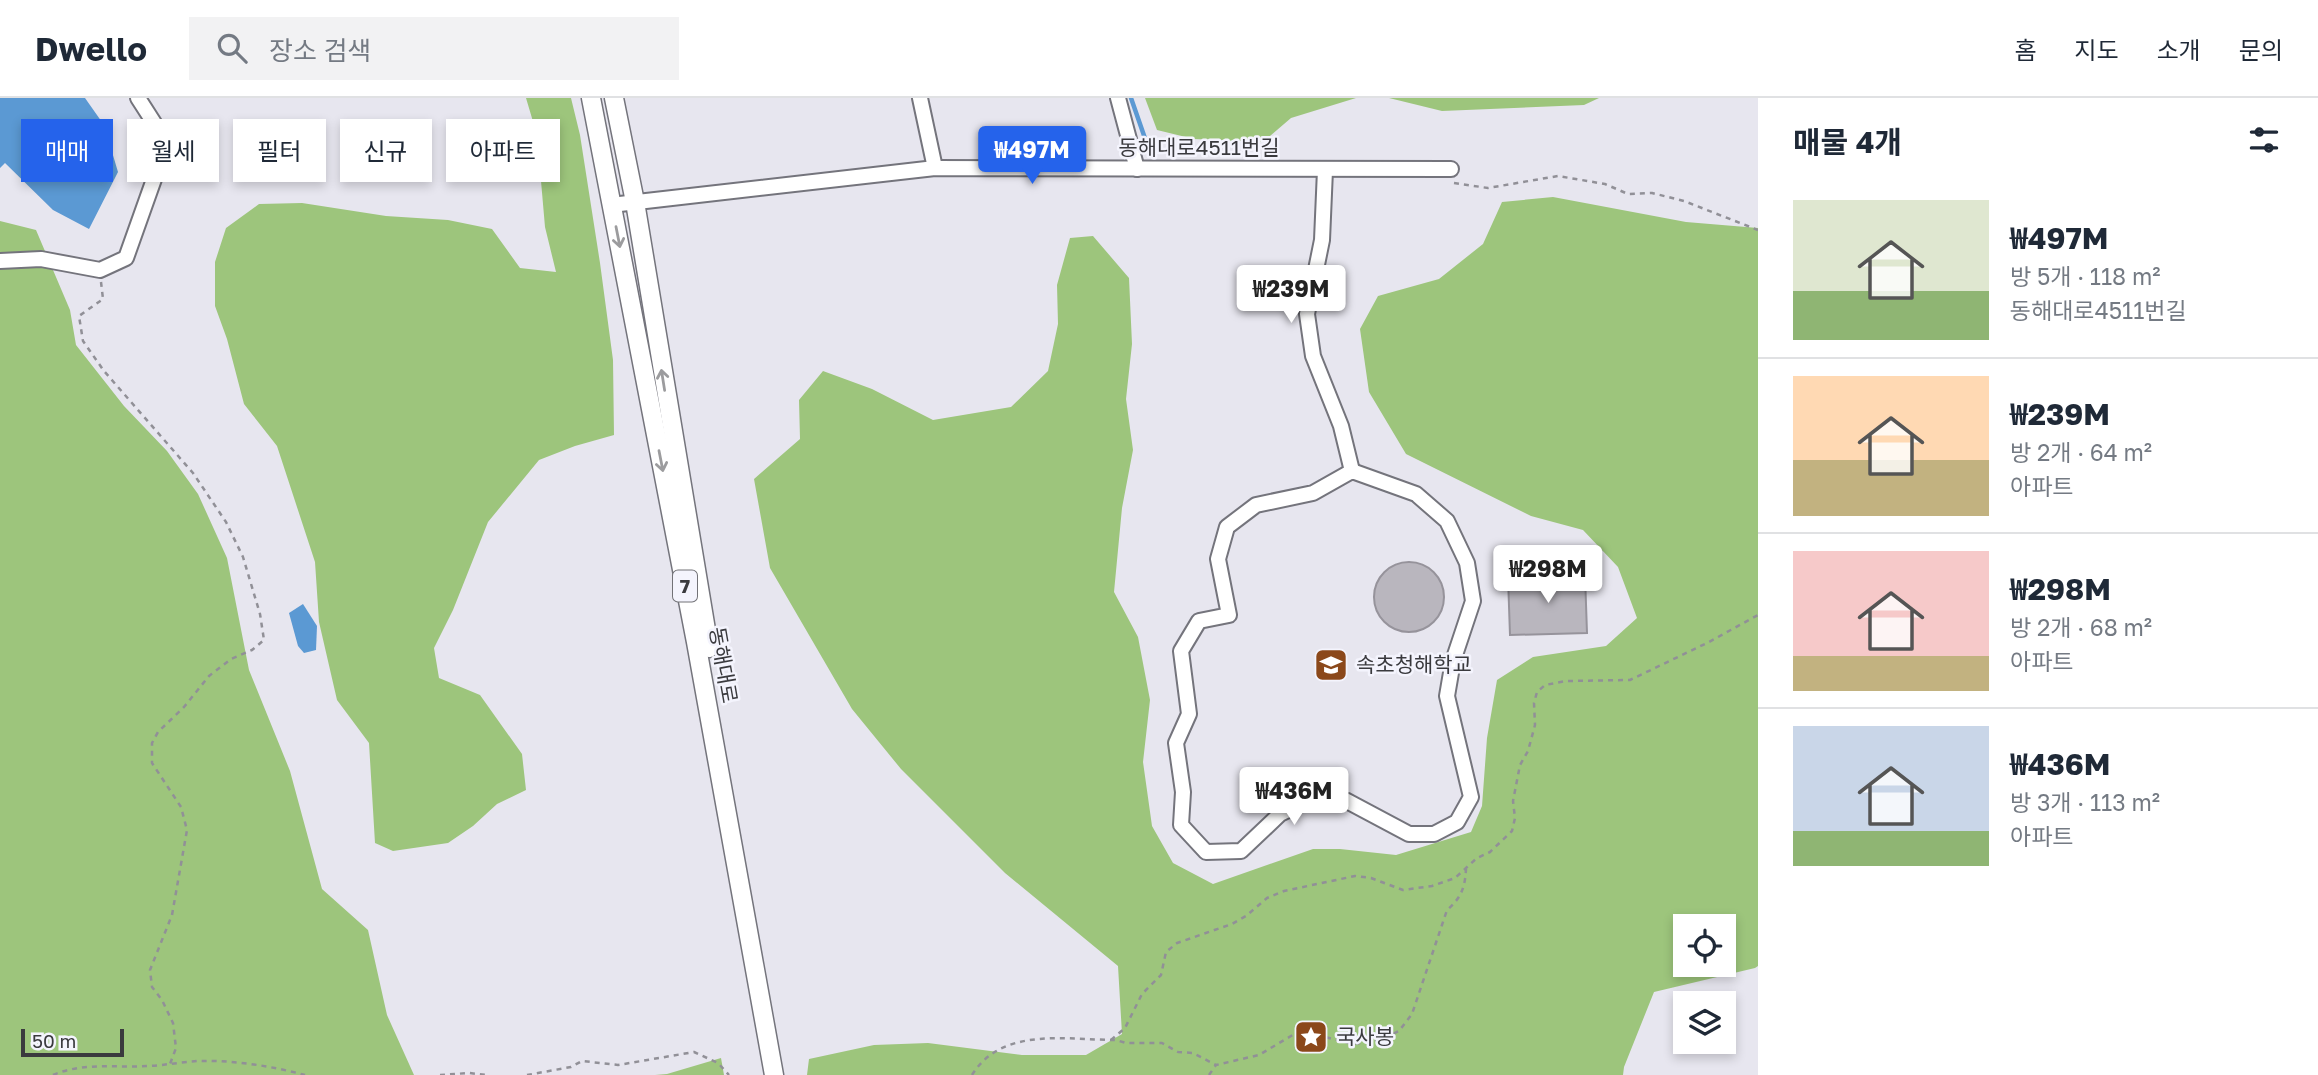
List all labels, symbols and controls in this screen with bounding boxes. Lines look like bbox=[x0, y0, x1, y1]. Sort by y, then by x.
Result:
search box bbox=[189, 17, 679, 80]
text: Dwello bbox=[35, 29, 147, 68]
icon: search bbox=[213, 29, 251, 67]
text: 장소 검색 bbox=[269, 35, 371, 66]
text: 홈 bbox=[2014, 35, 2036, 64]
text: 지도 bbox=[2074, 35, 2119, 64]
text: 소개 bbox=[2157, 35, 2201, 64]
text: 문의 bbox=[2239, 35, 2283, 64]
chip: 매매 bbox=[21, 119, 113, 182]
chip: 월세 bbox=[127, 119, 219, 182]
chip: 필터 bbox=[233, 119, 326, 182]
chip: 신규 bbox=[340, 119, 432, 182]
chip: 아파트 bbox=[446, 119, 560, 182]
icon: filters bbox=[2245, 121, 2283, 159]
text: 매물 4개 bbox=[1793, 124, 1902, 160]
pin: ₩497M bbox=[983, 126, 1081, 186]
street label: 동해대로4511번길 bbox=[1118, 134, 1280, 160]
text: ₩497M bbox=[994, 135, 1070, 163]
text: ₩497M bbox=[2010, 220, 2109, 256]
one-way arrow bbox=[611, 225, 625, 248]
icon: home bbox=[1849, 228, 1933, 312]
text: 방 5개 · 118 m² bbox=[2010, 262, 2161, 290]
pin: ₩239M bbox=[1242, 266, 1340, 325]
text: ₩239M bbox=[1253, 274, 1329, 302]
text: 동해대로4511번길 bbox=[2010, 296, 2187, 324]
one-way arrow bbox=[656, 369, 669, 392]
text: ₩239M bbox=[2010, 396, 2110, 432]
icon: home bbox=[1849, 404, 1933, 488]
text: 방 2개 · 64 m² bbox=[2010, 438, 2152, 466]
one-way arrow bbox=[654, 449, 668, 472]
text: 아파트 bbox=[2010, 472, 2073, 500]
pin: ₩298M bbox=[1499, 546, 1597, 605]
text: ₩298M bbox=[1509, 554, 1587, 582]
road number: 7 bbox=[673, 570, 697, 601]
text: ₩298M bbox=[2010, 571, 2111, 607]
icon: home bbox=[1849, 579, 1933, 663]
text: 방 2개 · 68 m² bbox=[2010, 613, 2152, 641]
street label: 동해대로 bbox=[704, 625, 743, 705]
school or university icon: 속초청해학교 bbox=[1312, 646, 1350, 684]
text: 아파트 bbox=[2010, 647, 2073, 675]
place label: 속초청해학교 bbox=[1356, 651, 1472, 677]
text: ₩436M bbox=[2010, 746, 2111, 782]
icon: home bbox=[1849, 754, 1933, 838]
pin: ₩436M bbox=[1245, 768, 1343, 827]
text: ₩436M bbox=[1255, 776, 1333, 804]
text: 방 3개 · 113 m² bbox=[2010, 788, 2160, 816]
text: 아파트 bbox=[2010, 822, 2073, 850]
map controls bbox=[1673, 914, 1736, 1054]
button: locate bbox=[1673, 914, 1736, 977]
button: layers bbox=[1673, 991, 1736, 1054]
place icon: 국사봉 bbox=[1292, 1018, 1330, 1056]
place label: 국사봉 bbox=[1336, 1023, 1394, 1049]
scale bar bbox=[21, 1026, 124, 1058]
text: 50 m bbox=[32, 1029, 76, 1052]

